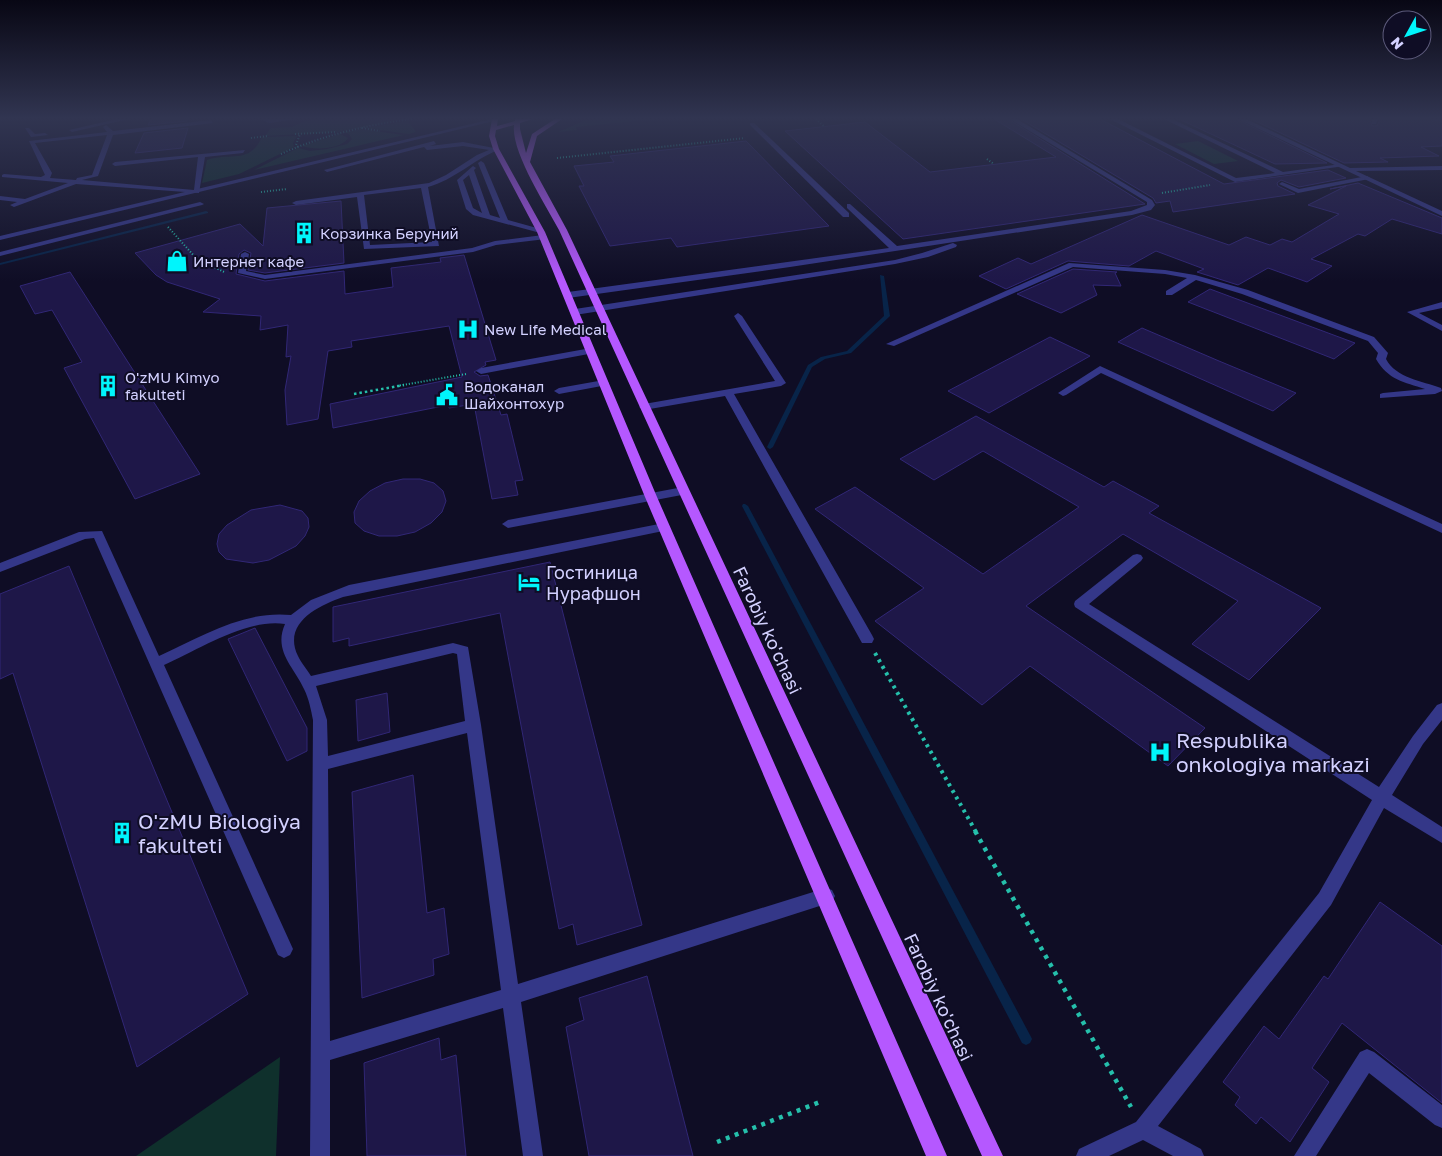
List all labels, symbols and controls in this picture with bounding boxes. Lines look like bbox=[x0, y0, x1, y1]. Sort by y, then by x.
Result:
north arrow bbox=[1382, 10, 1432, 60]
text: N bbox=[1387, 34, 1407, 53]
building icon: Корзинка Беруний bbox=[291, 220, 317, 246]
place label: Корзинка Беруний bbox=[320, 224, 459, 242]
shop icon: Интернет кафе bbox=[164, 248, 190, 274]
place label: Интернет кафе bbox=[193, 252, 305, 270]
hospital icon: New Life Medical bbox=[455, 316, 481, 342]
place label: New Life Medical bbox=[484, 320, 607, 338]
place label: O'zMU Kimyo fakulteti bbox=[125, 368, 219, 403]
building icon: O'zMU Kimyo fakulteti bbox=[95, 373, 121, 399]
place label: Водоканал Шайхонтохур bbox=[464, 377, 564, 412]
public building icon: Водоканал Шайхонтохур bbox=[434, 382, 460, 408]
place label: Гостиница Нурафшон bbox=[546, 561, 641, 604]
street label: Farobiy ko'chasi bbox=[729, 563, 807, 697]
hotel icon: Гостиница Нурафшон bbox=[516, 569, 542, 595]
place label: Respublika onkologiya markazi bbox=[1176, 727, 1370, 777]
hospital icon: Respublika onkologiya markazi bbox=[1147, 739, 1173, 765]
place label: O'zMU Biologiya fakulteti bbox=[138, 808, 301, 858]
building icon: O'zMU Biologiya fakulteti bbox=[109, 820, 135, 846]
street label: Farobiy ko'chasi bbox=[900, 930, 978, 1064]

